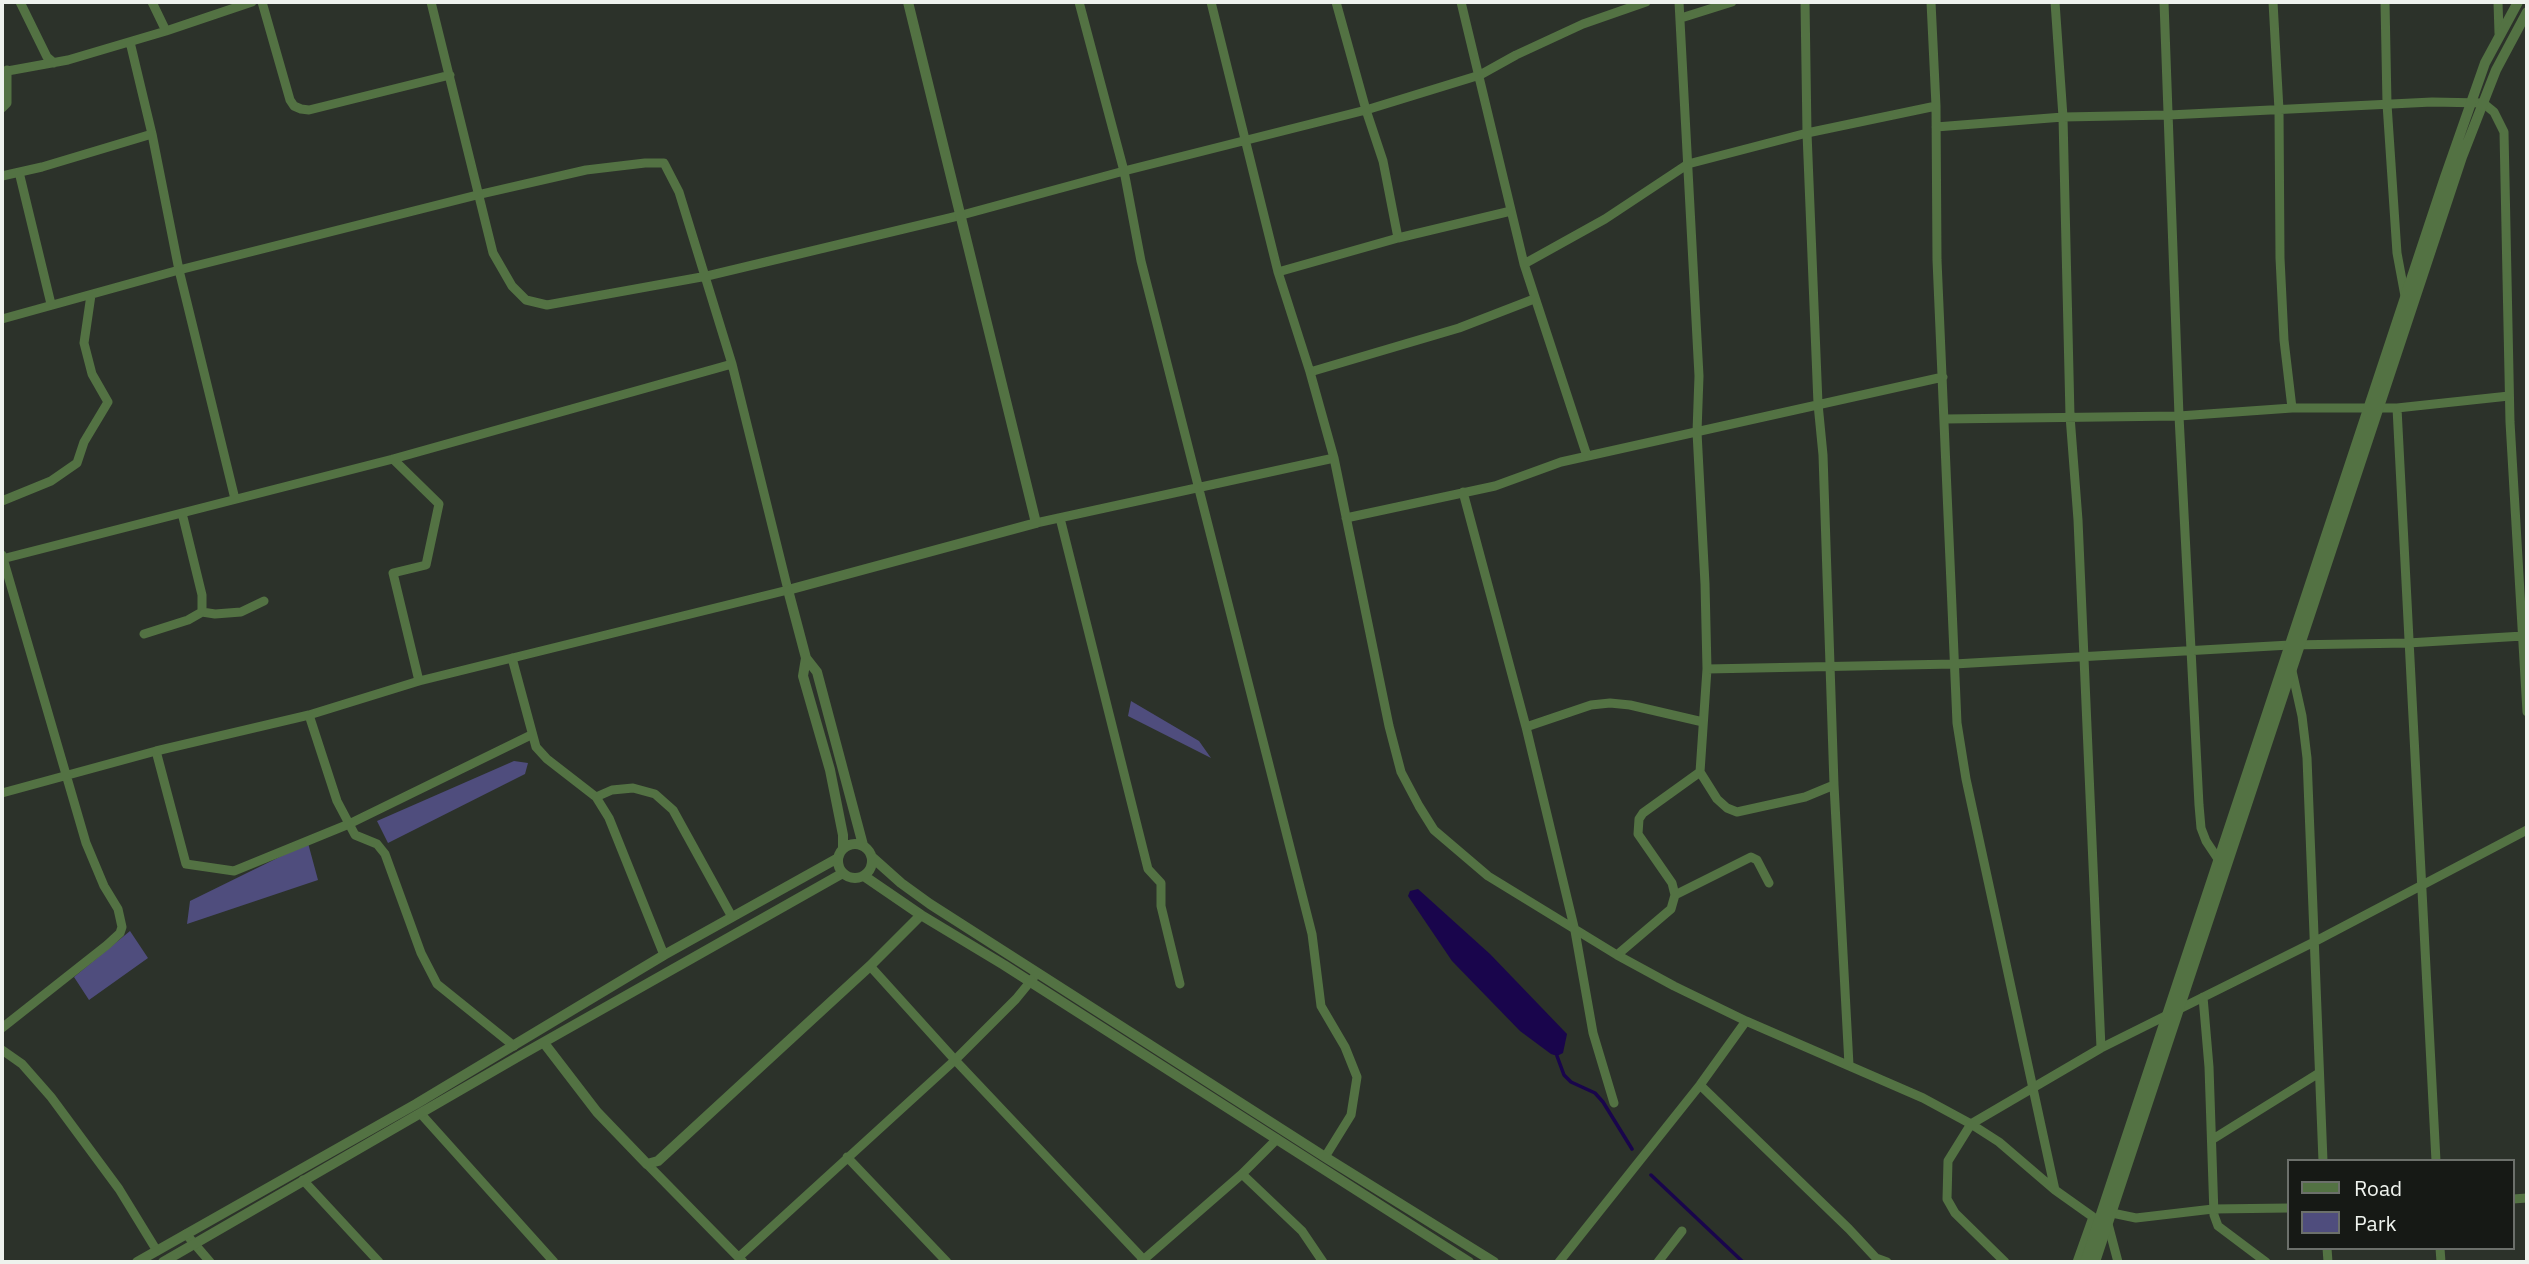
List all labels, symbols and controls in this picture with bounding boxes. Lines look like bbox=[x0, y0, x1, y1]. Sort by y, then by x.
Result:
legend bbox=[2288, 1159, 2515, 1250]
text: Road bbox=[2354, 1174, 2402, 1202]
text: Park bbox=[2354, 1209, 2397, 1237]

